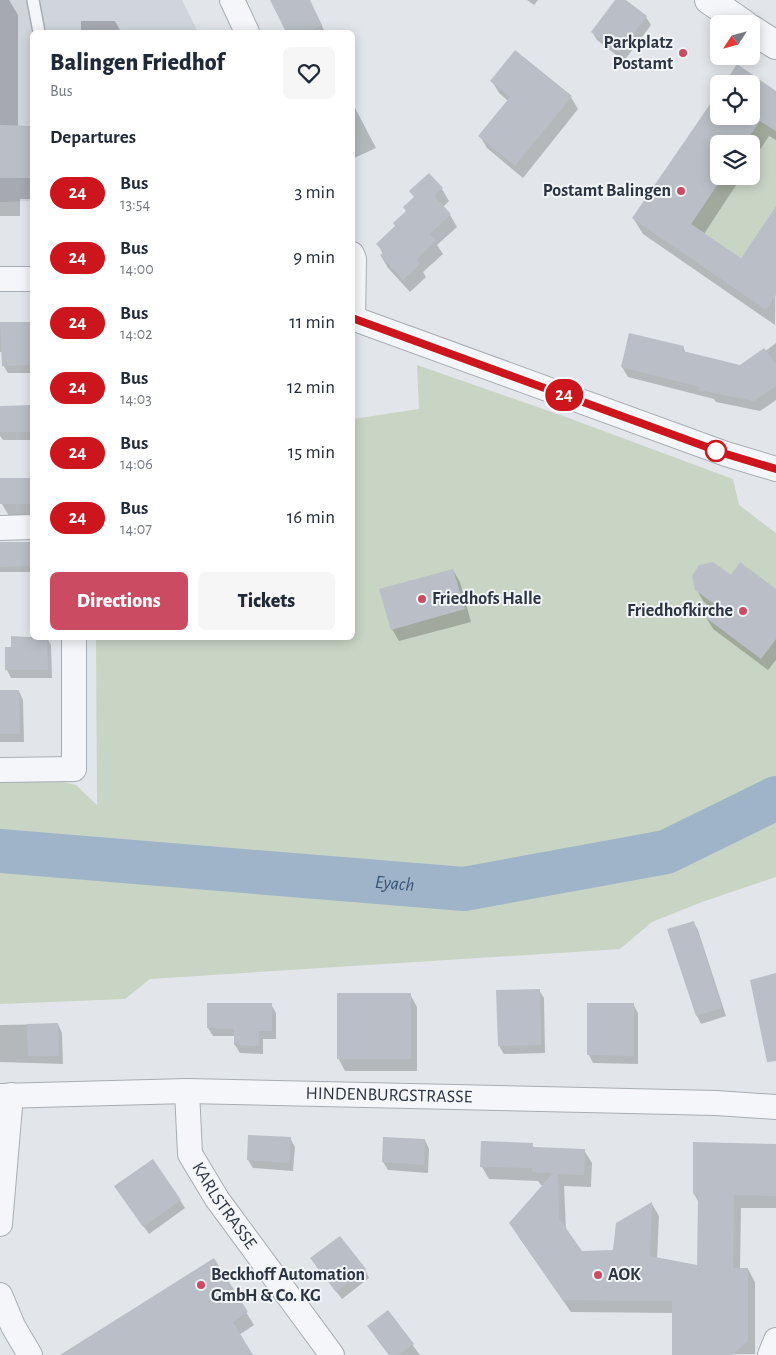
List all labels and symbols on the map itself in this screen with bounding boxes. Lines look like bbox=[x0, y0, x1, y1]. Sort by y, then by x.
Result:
north arrow bbox=[710, 15, 760, 65]
place label: Parkplatz Postamt bbox=[604, 34, 673, 73]
marker: Parkplatz Postamt bbox=[677, 47, 689, 59]
place label: Postamt Balingen bbox=[543, 182, 671, 200]
marker: Postamt Balingen bbox=[675, 185, 687, 197]
line badge: 24 bbox=[542, 379, 586, 411]
unlabelled marker bbox=[705, 440, 727, 462]
place label: Friedhofs Halle bbox=[432, 590, 541, 608]
marker: Friedhofs Halle bbox=[416, 593, 428, 605]
place label: Friedhofkirche bbox=[627, 602, 733, 620]
marker: Friedhofkirche bbox=[737, 605, 749, 617]
water label: Eyach bbox=[374, 872, 415, 894]
street label: HINDENBURGSTRASSE bbox=[305, 1085, 473, 1106]
street label: KARLSTRASSE bbox=[188, 1159, 260, 1253]
place label: Beckhoff Automation GmbH & Co. KG bbox=[211, 1266, 365, 1305]
place label: AOK bbox=[608, 1266, 641, 1284]
marker: AOK bbox=[592, 1269, 604, 1281]
marker: Beckhoff Automation GmbH & Co. KG bbox=[195, 1279, 207, 1291]

